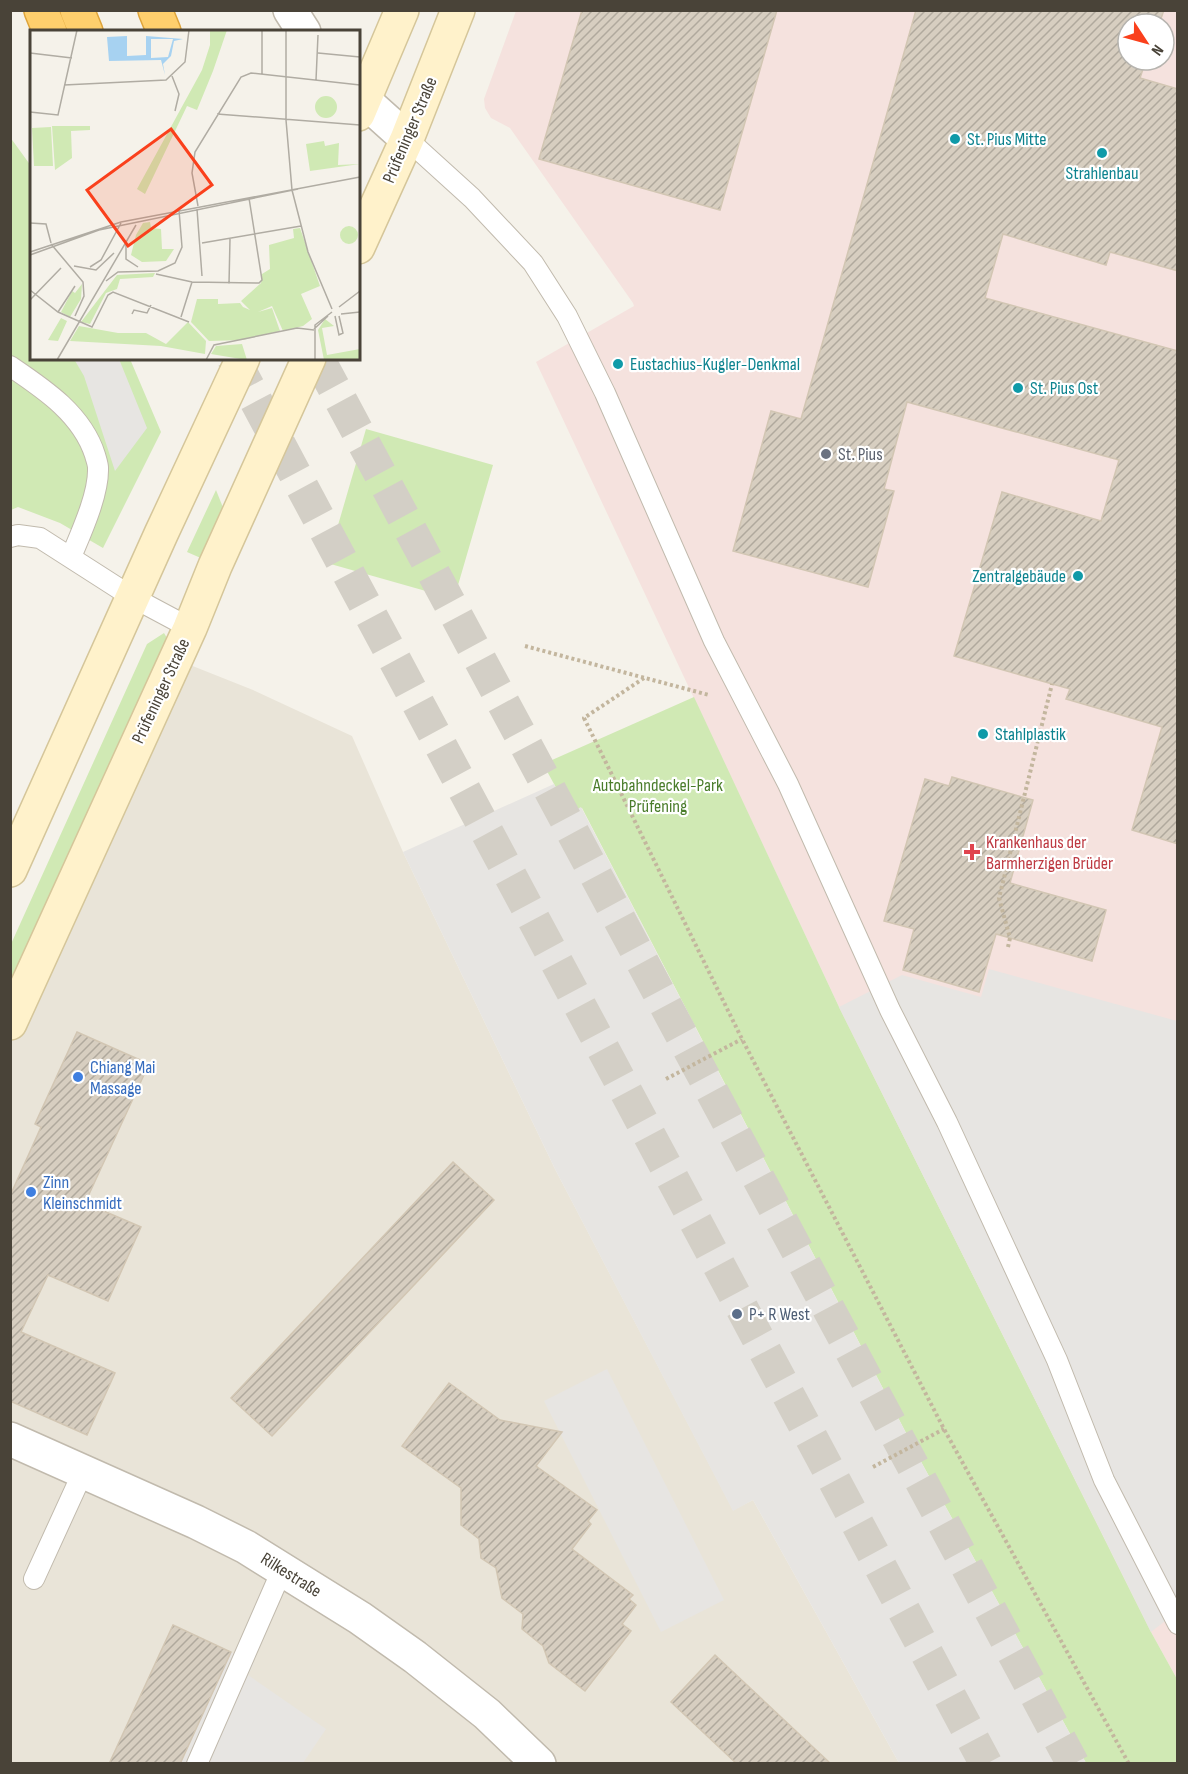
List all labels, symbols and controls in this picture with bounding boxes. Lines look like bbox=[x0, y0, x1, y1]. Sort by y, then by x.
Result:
north arrow bbox=[1116, 12, 1176, 72]
inset map bbox=[30, 30, 360, 360]
text: N bbox=[1147, 41, 1167, 59]
street label: Prüfeninger Straße bbox=[378, 74, 442, 186]
place label: St. Pius Mitte bbox=[967, 129, 1047, 150]
marker: St. Pius Mitte bbox=[948, 132, 962, 146]
marker: Strahlenbau bbox=[1095, 146, 1109, 160]
place label: Strahlenbau bbox=[1066, 163, 1138, 184]
place label: Eustachius-Kugler-Denkmal bbox=[630, 354, 800, 375]
marker: Eustachius-Kugler-Denkmal bbox=[611, 357, 625, 371]
place label: St. Pius Ost bbox=[1030, 378, 1099, 399]
marker: St. Pius Ost bbox=[1011, 381, 1025, 395]
place label: St. Pius bbox=[838, 444, 883, 465]
marker: St. Pius bbox=[819, 447, 833, 461]
place label: Zentralgebäude bbox=[972, 566, 1066, 587]
marker: Zentralgebäude bbox=[1071, 569, 1085, 583]
street label: Prüfeninger Straße bbox=[128, 635, 194, 747]
place label: Stahlplastik bbox=[995, 724, 1066, 745]
marker: Stahlplastik bbox=[976, 727, 990, 741]
park label: Autobahndeckel-Park Prüfening bbox=[592, 775, 723, 817]
place label: Krankenhaus der Barmherzigen Brüder bbox=[986, 832, 1113, 874]
marker: Krankenhaus der Barmherzigen Brüder bbox=[963, 843, 981, 861]
place label: Chiang Mai Massage bbox=[90, 1057, 155, 1099]
marker: Chiang Mai Massage bbox=[71, 1070, 85, 1084]
place label: Zinn Kleinschmidt bbox=[43, 1172, 123, 1214]
marker: Zinn Kleinschmidt bbox=[24, 1185, 38, 1199]
place label: P+ R West bbox=[749, 1304, 811, 1325]
marker: P+ R West bbox=[730, 1307, 744, 1321]
street label: Rilkestraße bbox=[257, 1548, 325, 1602]

